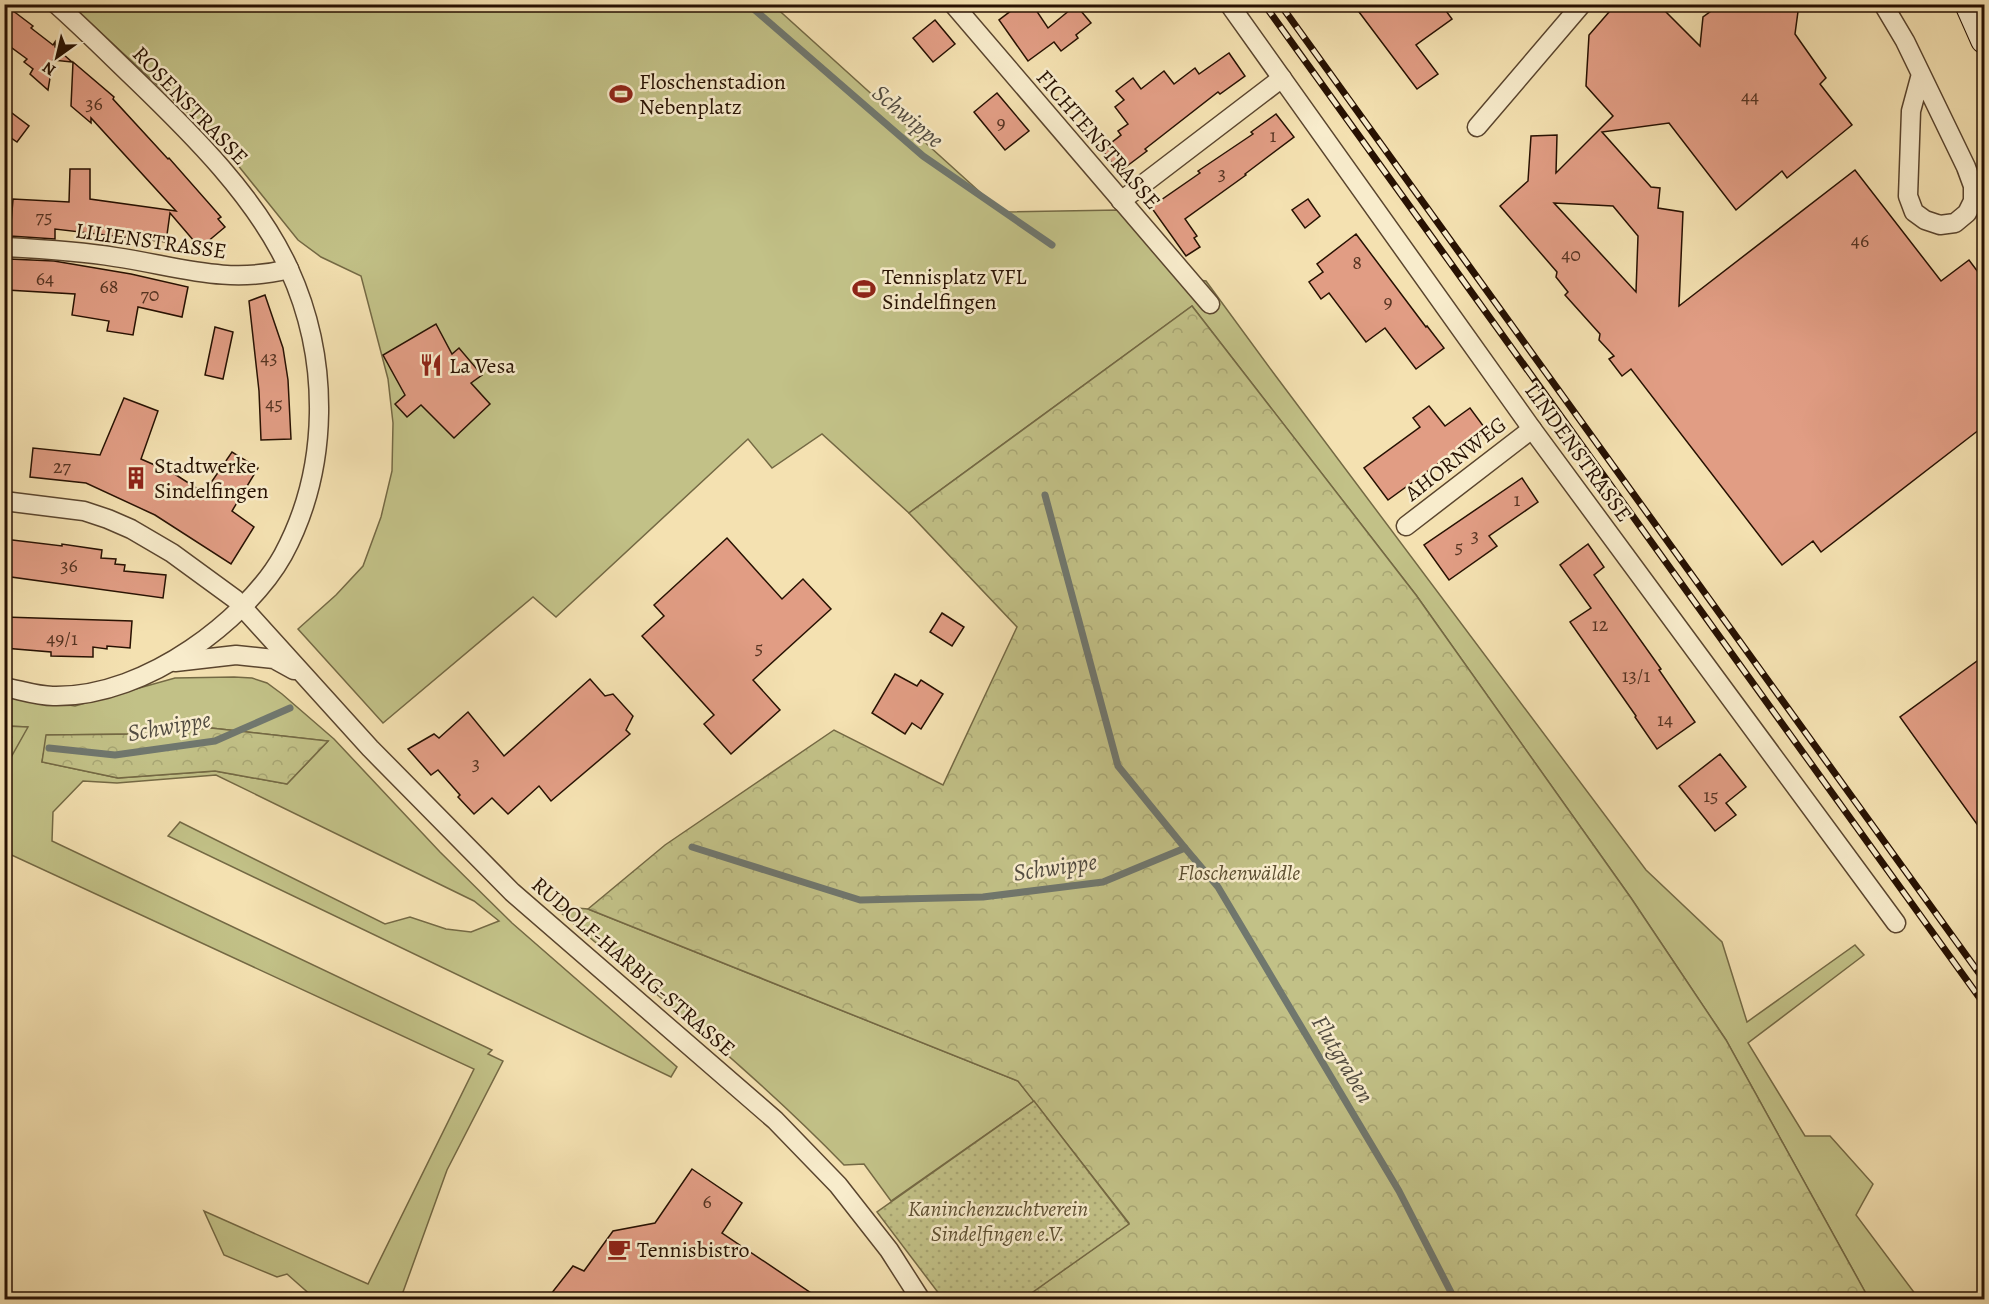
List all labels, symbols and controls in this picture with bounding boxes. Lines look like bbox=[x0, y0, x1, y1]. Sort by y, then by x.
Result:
north arrow bbox=[27, 27, 87, 87]
street label: ROSENSTRASSE bbox=[126, 39, 255, 172]
text: N bbox=[38, 56, 60, 81]
street label: FICHTENSTRASSE bbox=[1029, 63, 1167, 216]
place label: Floschenstadion Nebenplatz bbox=[639, 67, 786, 122]
water label: Schwippe bbox=[866, 77, 951, 155]
sports icon: Floschenstadion Nebenplatz bbox=[608, 81, 634, 107]
house number: 44 bbox=[1741, 83, 1759, 110]
house number: 36 bbox=[85, 90, 103, 117]
house number: 9 bbox=[996, 109, 1006, 136]
house number: 1 bbox=[1270, 122, 1277, 149]
house number: 3 bbox=[1218, 160, 1226, 187]
house number: 75 bbox=[36, 203, 53, 230]
street label: LILIENSTRASSE bbox=[73, 216, 228, 266]
house number: 46 bbox=[1851, 227, 1869, 254]
house number: 40 bbox=[1561, 241, 1581, 268]
house number: 8 bbox=[1352, 249, 1362, 276]
place label: Tennisplatz VFL Sindelfingen bbox=[882, 262, 1027, 317]
house number: 64 bbox=[36, 265, 54, 292]
house number: 68 bbox=[100, 273, 118, 300]
sports icon: Tennisplatz VFL Sindelfingen bbox=[851, 276, 877, 302]
house number: 70 bbox=[140, 281, 160, 308]
house number: 9 bbox=[1383, 288, 1393, 315]
house number: 43 bbox=[260, 344, 278, 371]
place label: La Vesa bbox=[449, 351, 516, 381]
restaurant icon: La Vesa bbox=[418, 352, 444, 378]
street label: LINDENSTRASSE bbox=[1518, 377, 1639, 528]
house number: 45 bbox=[265, 390, 283, 417]
street label: AHORNWEG bbox=[1398, 410, 1513, 509]
place label: Stadtwerke Sindelfingen bbox=[154, 451, 269, 506]
house number: 27 bbox=[53, 453, 72, 480]
building icon: Stadtwerke Sindelfingen bbox=[123, 465, 149, 491]
house number: 1 bbox=[1514, 486, 1521, 513]
house number: 3 bbox=[1471, 522, 1479, 549]
house number: 5 bbox=[1455, 533, 1463, 560]
house number: 36 bbox=[60, 552, 78, 579]
house number: 12 bbox=[1592, 611, 1609, 638]
house number: 49/1 bbox=[46, 625, 78, 652]
house number: 5 bbox=[755, 634, 763, 661]
house number: 13/1 bbox=[1622, 662, 1650, 689]
water label: Schwippe bbox=[125, 703, 214, 749]
house number: 14 bbox=[1657, 706, 1673, 733]
house number: 3 bbox=[472, 750, 480, 777]
house number: 15 bbox=[1703, 782, 1719, 809]
water label: Schwippe bbox=[1011, 845, 1099, 889]
park label: Floschenwäldle bbox=[1178, 858, 1300, 888]
street label: RUDOLF-HARBIG-STRASSE bbox=[525, 870, 742, 1064]
water label: Flutgraben bbox=[1304, 1009, 1382, 1109]
house number: 6 bbox=[702, 1188, 712, 1215]
park label: Kaninchenzuchtverein Sindelfingen e.V. bbox=[908, 1194, 1088, 1249]
place label: Tennisbistro bbox=[637, 1235, 749, 1265]
cafe icon: Tennisbistro bbox=[606, 1236, 632, 1262]

